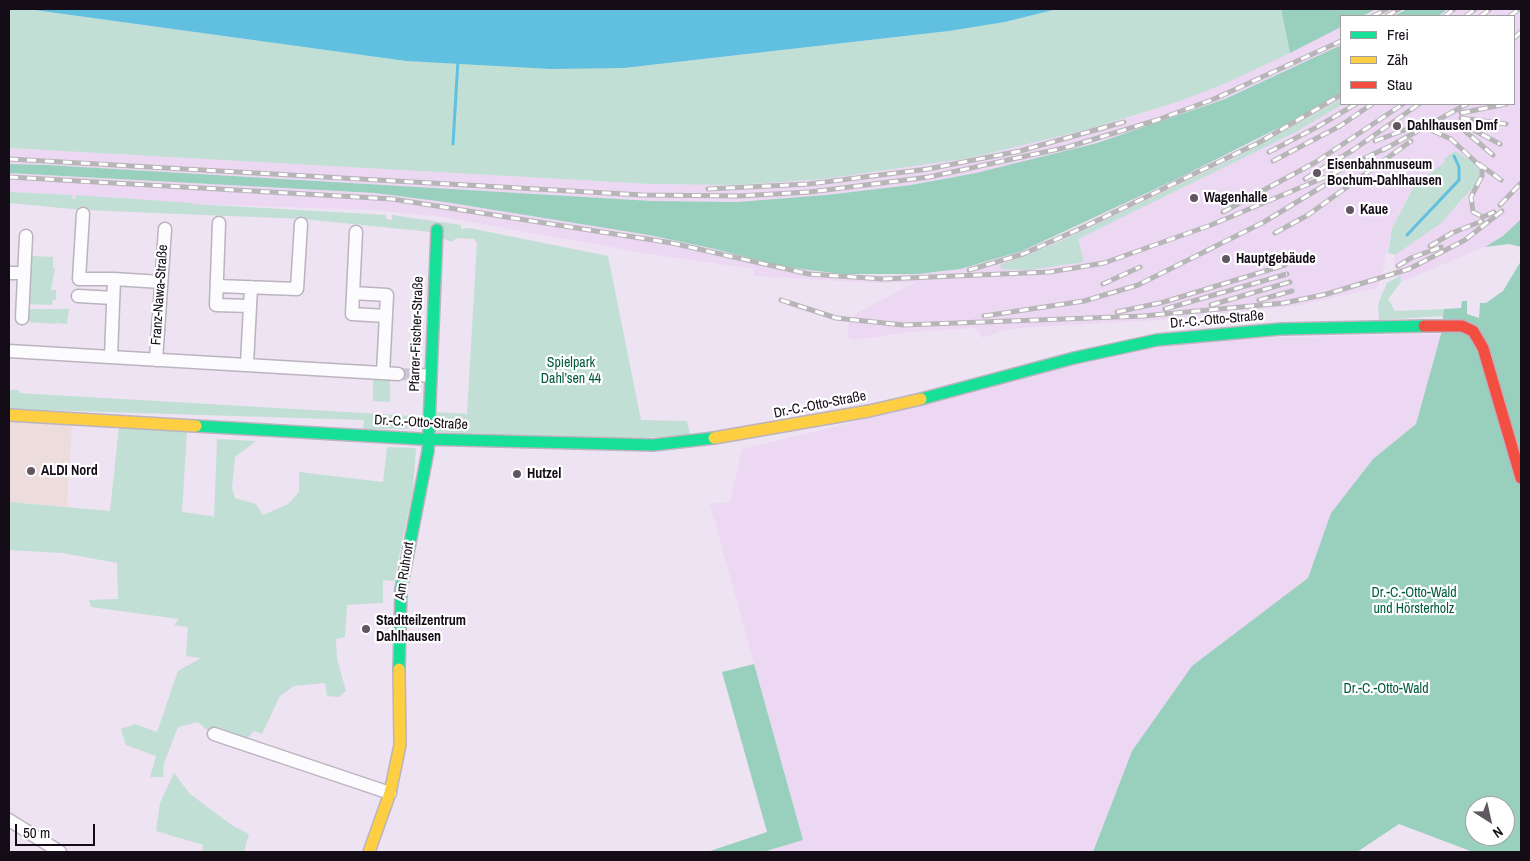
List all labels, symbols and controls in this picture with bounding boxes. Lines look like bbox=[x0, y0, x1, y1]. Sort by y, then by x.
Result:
legend bbox=[1340, 15, 1515, 105]
text: Frei bbox=[1387, 24, 1409, 45]
text: Zäh bbox=[1387, 49, 1408, 70]
text: Stau bbox=[1387, 74, 1412, 95]
place label: Dahlhausen Dmf bbox=[1407, 118, 1498, 134]
marker: Dahlhausen Dmf bbox=[1391, 120, 1403, 132]
place label: Eisenbahnmuseum Bochum-Dahlhausen bbox=[1327, 157, 1442, 190]
marker: Eisenbahnmuseum Bochum-Dahlhausen bbox=[1311, 167, 1323, 179]
place label: Wagenhalle bbox=[1204, 190, 1267, 206]
marker: Wagenhalle bbox=[1188, 192, 1200, 204]
place label: Kaue bbox=[1360, 202, 1388, 218]
marker: Kaue bbox=[1344, 204, 1356, 216]
street label: Franz-Nawa-Straße bbox=[148, 244, 172, 346]
place label: Hauptgebäude bbox=[1236, 251, 1316, 267]
marker: Hauptgebäude bbox=[1220, 253, 1232, 265]
street label: Pfarrer-Fischer-Straße bbox=[407, 276, 427, 392]
street label: Dr.-C.-Otto-Straße bbox=[1170, 308, 1264, 332]
park label: Spielpark Dahl’sen 44 bbox=[541, 355, 601, 388]
street label: Dr.-C.-Otto-Straße bbox=[772, 388, 868, 422]
street label: Dr.-C.-Otto-Straße bbox=[374, 412, 468, 434]
place label: ALDI Nord bbox=[41, 463, 98, 479]
marker: ALDI Nord bbox=[25, 465, 37, 477]
place label: Hutzel bbox=[527, 466, 561, 482]
marker: Hutzel bbox=[511, 468, 523, 480]
street label: Am Ruhrort bbox=[392, 541, 418, 601]
park label: Dr.-C.-Otto-Wald und Hörsterholz bbox=[1371, 585, 1457, 618]
place label: Stadtteilzentrum Dahlhausen bbox=[376, 613, 466, 646]
marker: Stadtteilzentrum Dahlhausen bbox=[360, 623, 372, 635]
park label: Dr.-C.-Otto-Wald bbox=[1343, 681, 1429, 697]
north arrow bbox=[1465, 796, 1515, 846]
scale bar bbox=[18, 814, 98, 846]
text: 50 m bbox=[23, 822, 50, 843]
text: N bbox=[1489, 823, 1507, 842]

